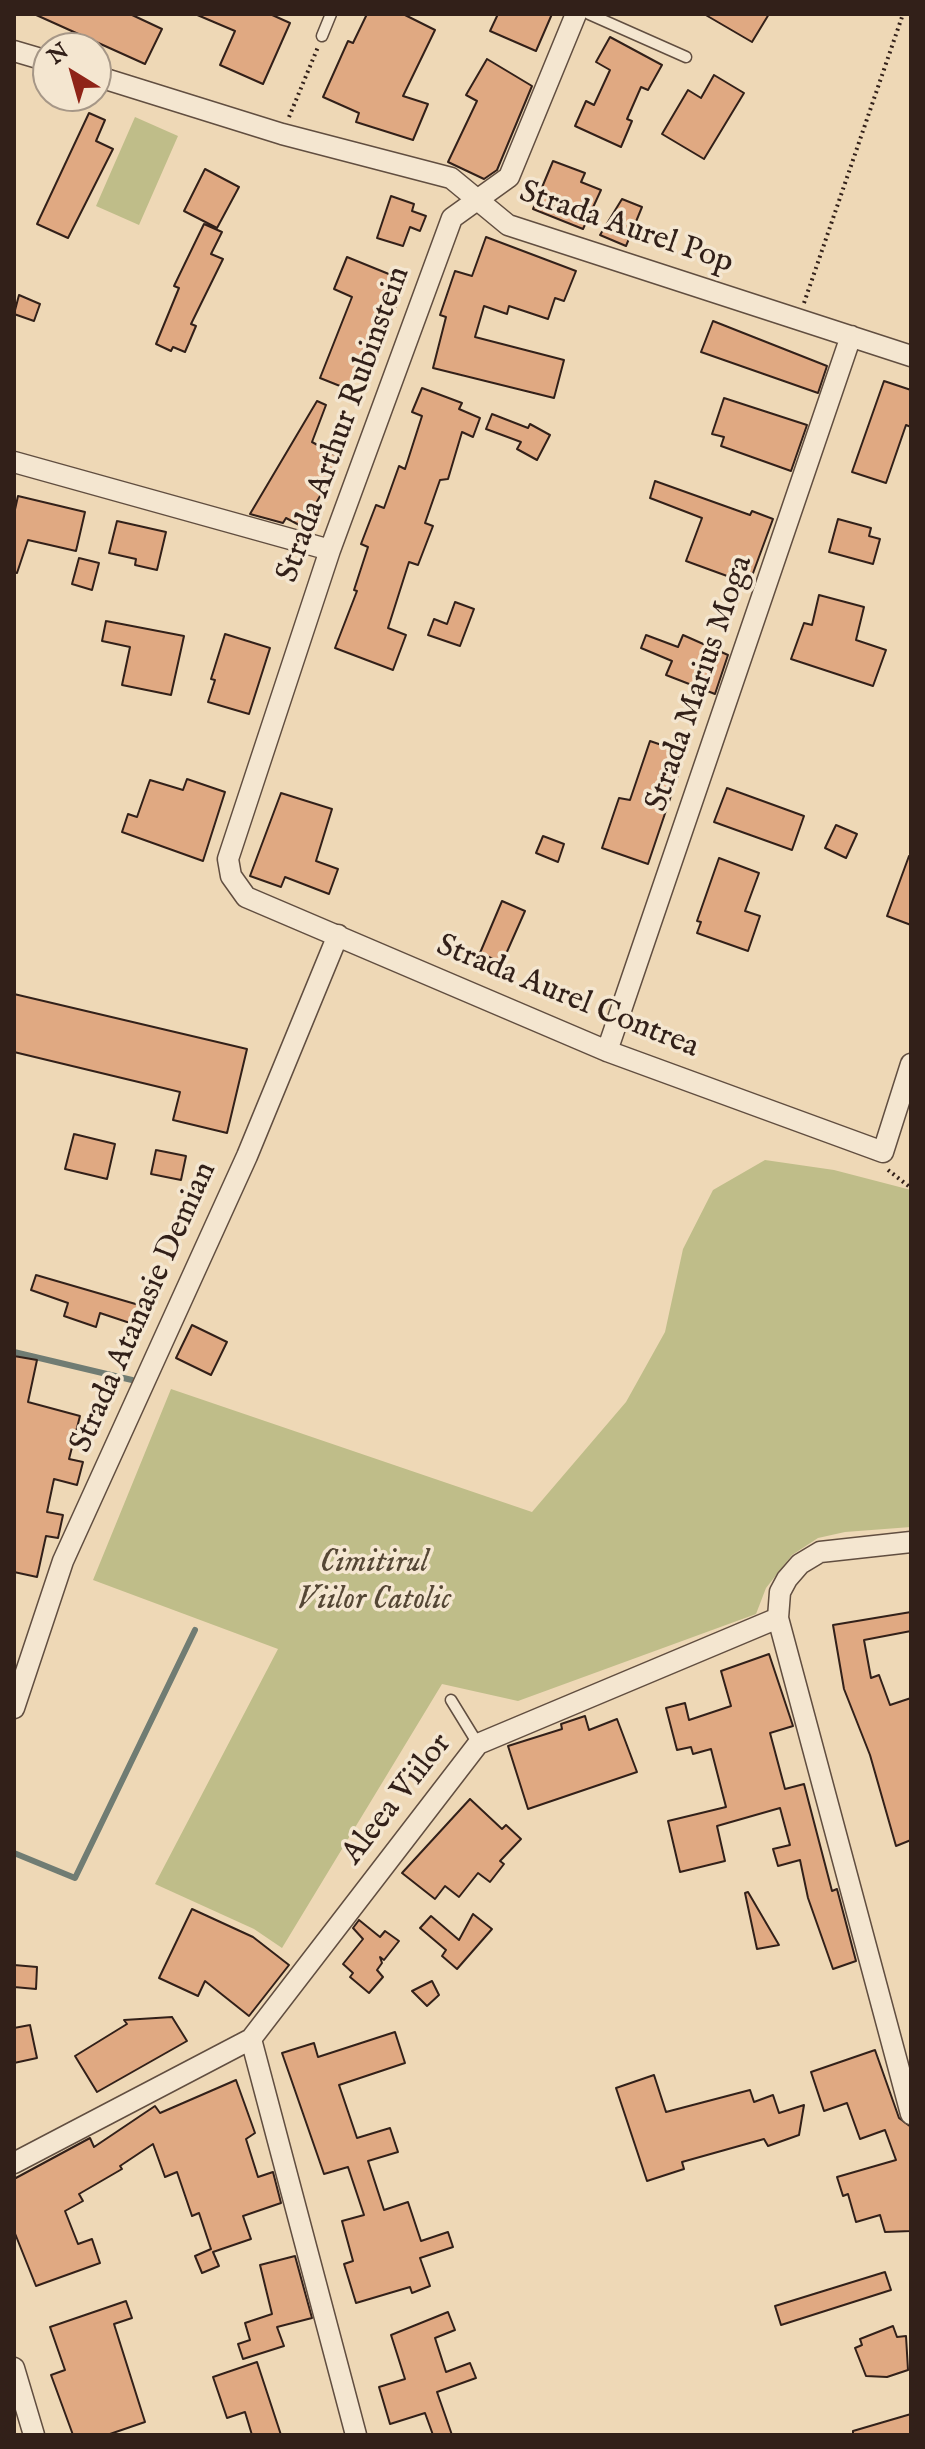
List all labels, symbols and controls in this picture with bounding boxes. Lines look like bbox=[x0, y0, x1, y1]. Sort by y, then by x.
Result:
north arrow bbox=[32, 32, 112, 112]
text: N bbox=[43, 38, 75, 71]
street label: Strada Aurel Pop bbox=[514, 174, 738, 284]
street label: Strada Arthur Rubinstein bbox=[270, 262, 420, 588]
street label: Strada Marius Moga bbox=[639, 551, 763, 817]
street label: Strada Aurel Contrea bbox=[430, 928, 704, 1068]
street label: Strada Atanasie Demian bbox=[64, 1157, 226, 1459]
park label: Cimitirul Viilor Catolic bbox=[297, 1545, 451, 1620]
street label: Aleea Viilor bbox=[335, 1727, 461, 1873]

